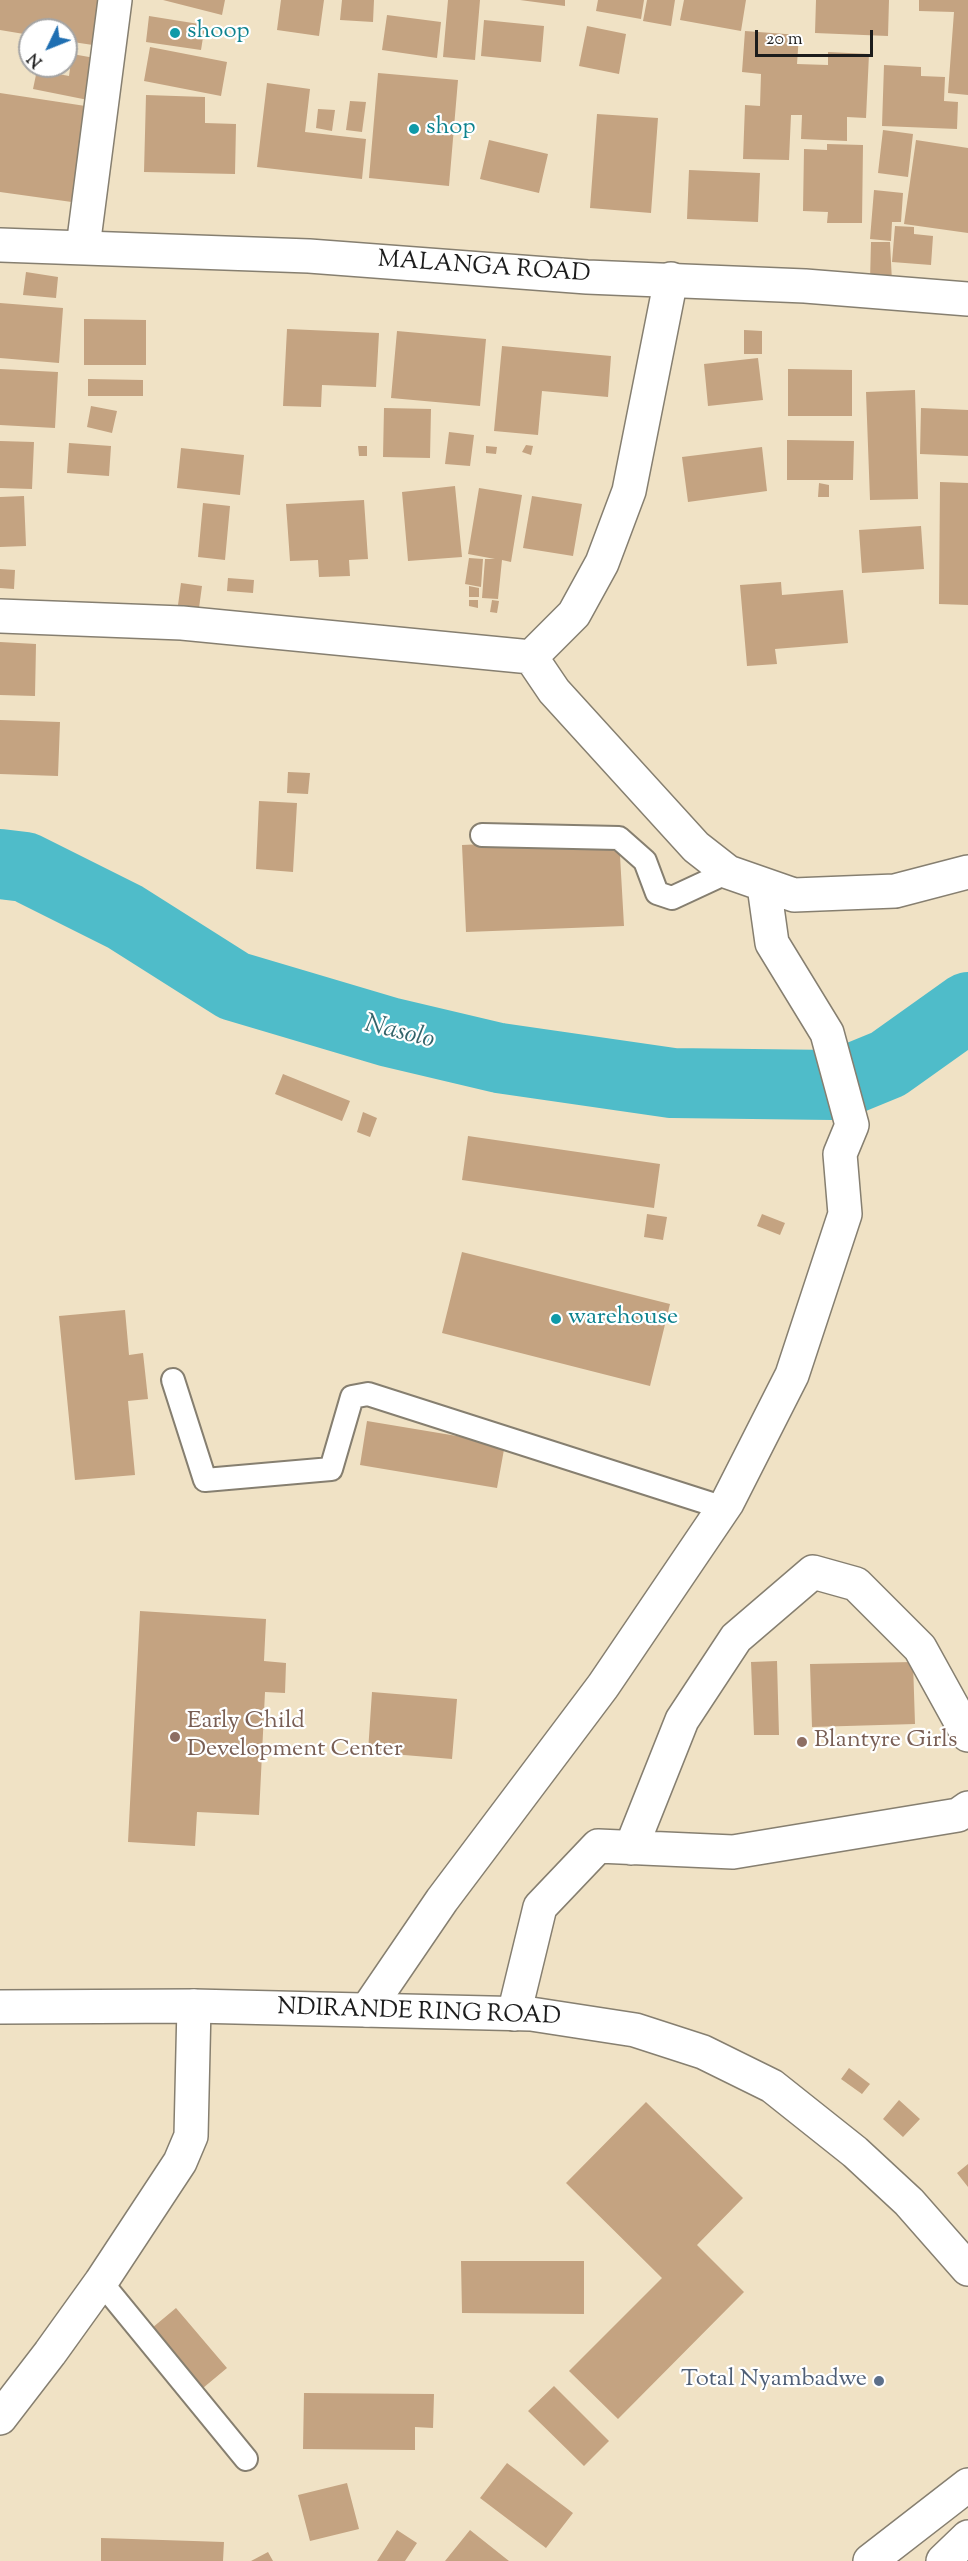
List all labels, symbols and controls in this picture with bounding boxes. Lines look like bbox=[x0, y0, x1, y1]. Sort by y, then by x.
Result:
north arrow bbox=[18, 18, 78, 78]
scale bar bbox=[758, 18, 876, 56]
place label: shoop bbox=[187, 19, 250, 47]
marker: shoop bbox=[168, 26, 182, 40]
text: 20 m bbox=[766, 27, 803, 53]
text: N bbox=[23, 47, 49, 72]
place label: shop bbox=[426, 115, 475, 143]
marker: shop bbox=[407, 122, 421, 136]
street label: MALANGA ROAD bbox=[377, 247, 591, 291]
water label: Nasolo bbox=[361, 1010, 437, 1058]
place label: warehouse bbox=[568, 1305, 678, 1333]
marker: warehouse bbox=[549, 1312, 563, 1326]
place label: Early Child Development Center bbox=[187, 1709, 403, 1765]
place label: Blantyre Girls bbox=[814, 1728, 957, 1756]
marker: Early Child Development Center bbox=[168, 1730, 182, 1744]
marker: Blantyre Girls bbox=[795, 1735, 809, 1749]
street label: NDIRANDE RING ROAD bbox=[277, 1995, 561, 2033]
place label: Total Nyambadwe bbox=[681, 2367, 867, 2395]
marker: Total Nyambadwe bbox=[872, 2374, 886, 2388]

